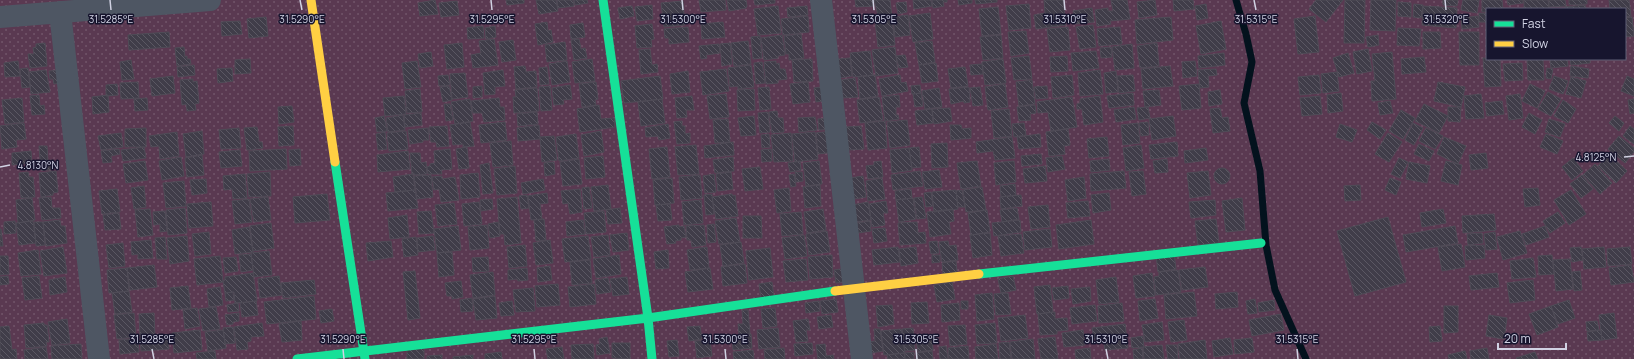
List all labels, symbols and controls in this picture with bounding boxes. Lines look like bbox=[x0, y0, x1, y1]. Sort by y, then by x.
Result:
legend bbox=[1486, 8, 1626, 60]
text: 31.5285°E bbox=[89, 12, 134, 26]
text: 31.5290°E bbox=[279, 12, 325, 26]
text: 31.5295°E bbox=[470, 12, 515, 26]
text: 31.5300°E bbox=[660, 12, 706, 26]
text: 31.5305°E bbox=[852, 12, 897, 26]
text: 31.5310°E bbox=[1043, 12, 1087, 26]
text: 31.5315°E bbox=[1235, 12, 1278, 26]
text: 31.5320°E bbox=[1424, 12, 1469, 26]
text: Fast bbox=[1522, 15, 1546, 32]
text: Slow bbox=[1522, 35, 1548, 52]
text: 4.8125°N bbox=[1576, 150, 1617, 164]
text: 4.8130°N bbox=[18, 158, 59, 172]
scale bar bbox=[1498, 325, 1566, 351]
text: 20 m bbox=[1504, 330, 1531, 347]
text: 31.5285°E bbox=[130, 332, 175, 346]
text: 31.5290°E bbox=[320, 332, 366, 346]
text: 31.5295°E bbox=[512, 332, 557, 346]
text: 31.5300°E bbox=[702, 332, 748, 346]
text: 31.5305°E bbox=[894, 332, 939, 346]
text: 31.5310°E bbox=[1084, 332, 1128, 346]
text: 31.5315°E bbox=[1276, 332, 1319, 346]

